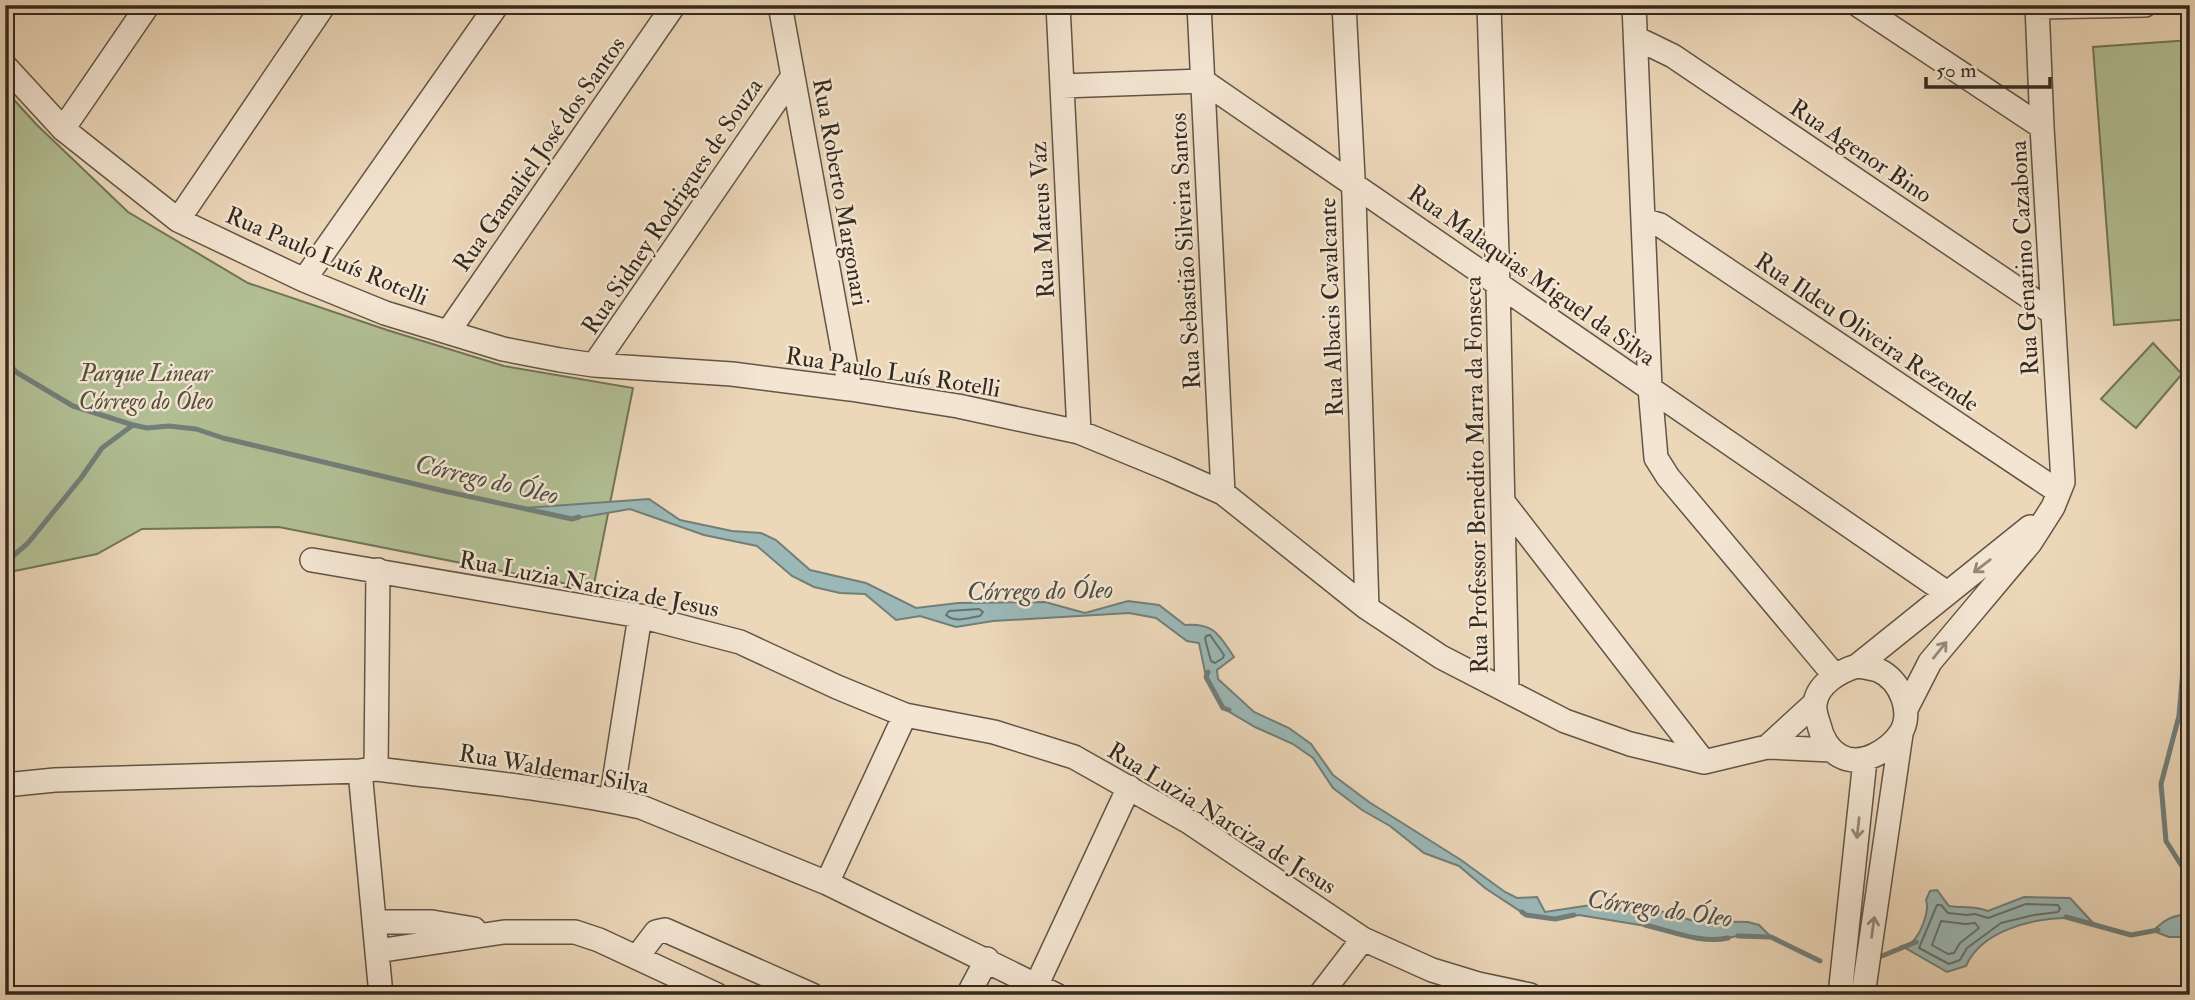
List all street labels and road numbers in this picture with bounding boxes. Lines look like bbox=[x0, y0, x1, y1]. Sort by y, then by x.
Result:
street label: Rua Gamaliel José dos Santos bbox=[446, 31, 632, 278]
street label: Rua Sidney Rodrigues de Souza bbox=[575, 71, 771, 340]
street label: Rua Roberto Margonari bbox=[805, 76, 876, 308]
street label: Rua Agenor Bino bbox=[1784, 92, 1938, 210]
street label: Rua Sebastião Silveira Santos bbox=[1163, 112, 1208, 390]
street label: Rua Genarino Cazabona bbox=[2003, 139, 2046, 376]
street label: Rua Mateus Vaz bbox=[1023, 140, 1062, 299]
street label: Rua Malaquias Miguel da Silva bbox=[1402, 178, 1663, 374]
street label: Rua Albacis Cavalcante bbox=[1312, 197, 1351, 417]
street label: Rua Paulo Luís Rotelli bbox=[221, 200, 433, 313]
street label: Rua Ildeu Oliveira Rezende bbox=[1748, 246, 1985, 419]
street label: Rua Professor Benedito Marra da Fonseca bbox=[1458, 275, 1495, 674]
street label: Rua Paulo Luís Rotelli bbox=[783, 340, 1003, 405]
street label: Rua Luzia Narciza de Jesus bbox=[456, 544, 722, 625]
street label: Rua Luzia Narciza de Jesus bbox=[1101, 735, 1342, 902]
street label: Rua Waldemar Silva bbox=[456, 738, 653, 802]

